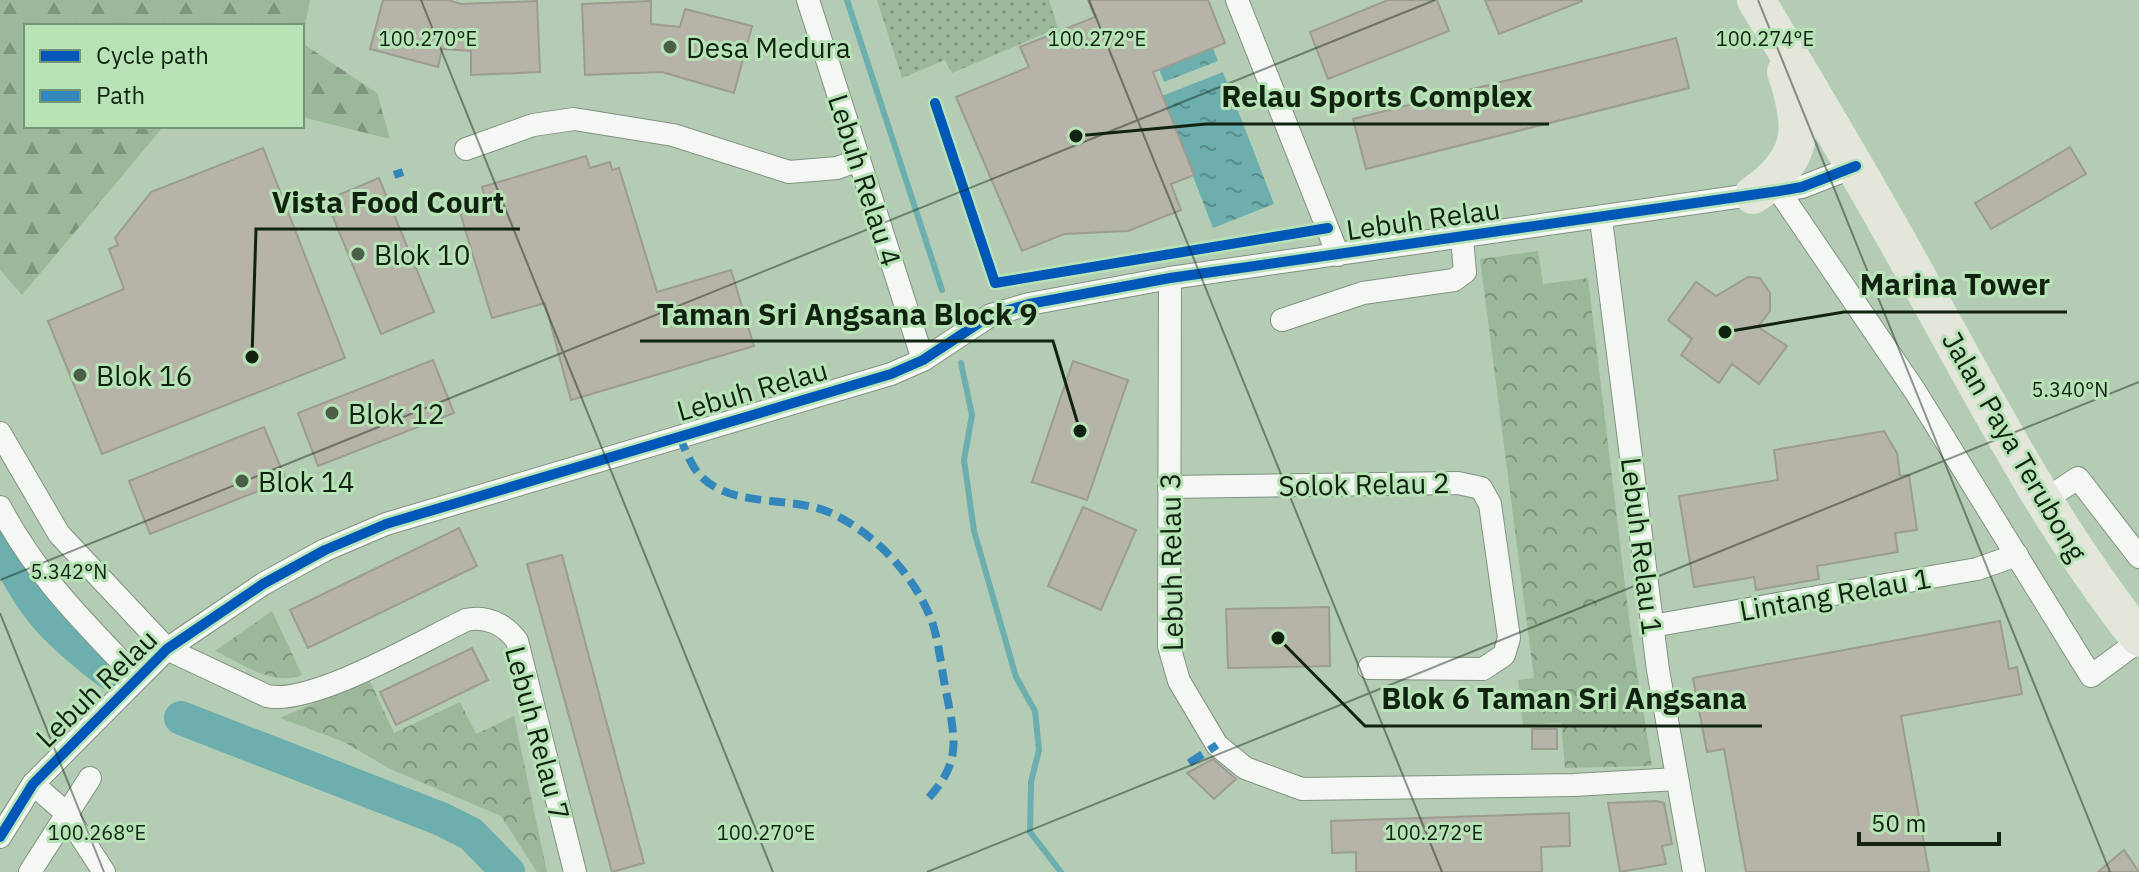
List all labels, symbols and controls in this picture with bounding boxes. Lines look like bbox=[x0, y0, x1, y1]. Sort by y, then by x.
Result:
legend bbox=[24, 24, 304, 128]
text: 100.270°E bbox=[379, 25, 477, 52]
text: 100.272°E bbox=[1048, 25, 1146, 52]
text: 100.274°E bbox=[1716, 25, 1814, 52]
place label: Desa Medura bbox=[686, 29, 851, 66]
marker: Desa Medura bbox=[661, 38, 679, 56]
text: Cycle path bbox=[96, 39, 209, 71]
callout: Relau Sports Complex bbox=[1206, 70, 1549, 124]
text: Relau Sports Complex bbox=[1221, 76, 1533, 115]
text: Path bbox=[96, 79, 145, 111]
street label: Lebuh Relau 4 bbox=[820, 89, 910, 271]
callout: Vista Food Court bbox=[256, 175, 520, 229]
text: Vista Food Court bbox=[272, 182, 504, 221]
street label: Lebuh Relau bbox=[1344, 190, 1502, 248]
place label: Blok 10 bbox=[374, 236, 471, 273]
marker: Blok 10 bbox=[349, 245, 367, 263]
callout: Marina Tower bbox=[1844, 258, 2067, 312]
text: Marina Tower bbox=[1860, 264, 2050, 303]
callout: Taman Sri Angsana Block 9 bbox=[640, 287, 1053, 341]
text: Taman Sri Angsana Block 9 bbox=[657, 294, 1037, 333]
street label: Jalan Paya Terubong bbox=[1934, 324, 2096, 568]
street label: Lebuh Relau bbox=[672, 351, 832, 429]
place label: Blok 16 bbox=[96, 357, 193, 394]
marker: Blok 16 bbox=[71, 366, 89, 384]
text: 5.340°N bbox=[2032, 376, 2108, 403]
place label: Blok 12 bbox=[348, 395, 445, 432]
marker: Blok 12 bbox=[323, 404, 341, 422]
street label: Lebuh Relau 1 bbox=[1613, 455, 1671, 637]
place label: Blok 14 bbox=[258, 463, 355, 500]
street label: Solok Relau 2 bbox=[1278, 464, 1450, 504]
marker: Blok 14 bbox=[233, 472, 251, 490]
street label: Lebuh Relau 3 bbox=[1151, 472, 1191, 652]
text: 5.342°N bbox=[31, 558, 107, 585]
street label: Lintang Relau 1 bbox=[1736, 559, 1934, 629]
street label: Lebuh Relau bbox=[27, 621, 165, 755]
street label: Lebuh Relau 7 bbox=[497, 642, 579, 824]
callout: Blok 6 Taman Sri Angsana bbox=[1365, 672, 1762, 726]
text: Blok 6 Taman Sri Angsana bbox=[1381, 678, 1747, 717]
scale bar bbox=[1859, 796, 1999, 846]
text: 50 m bbox=[1871, 807, 1926, 839]
text: 100.268°E bbox=[48, 819, 146, 846]
text: 100.270°E bbox=[717, 819, 815, 846]
text: 100.272°E bbox=[1385, 819, 1483, 846]

